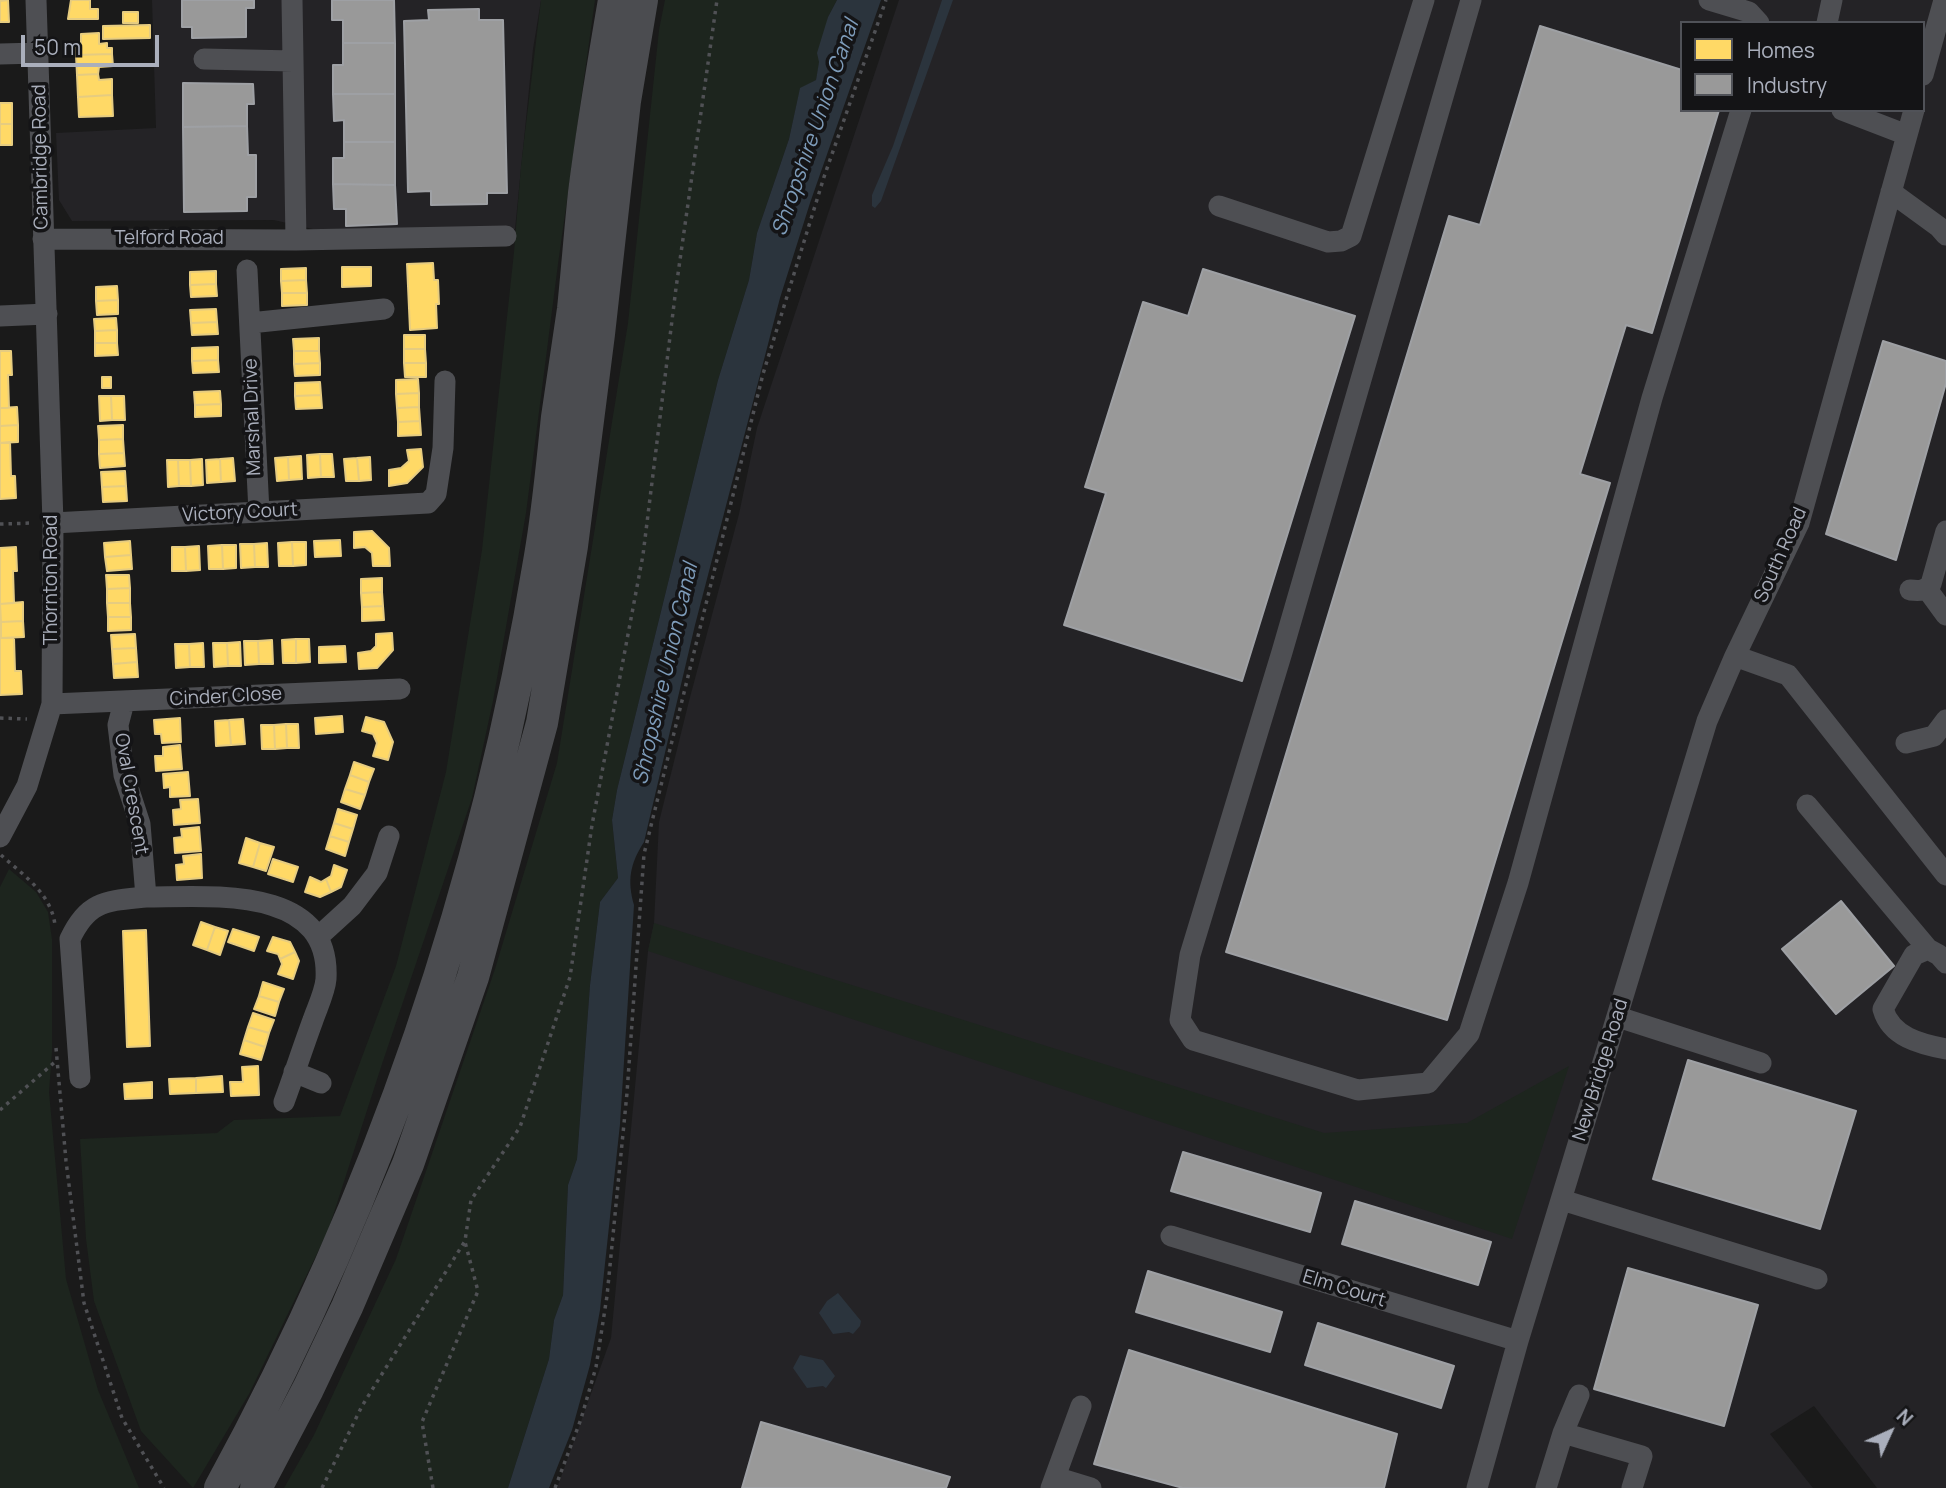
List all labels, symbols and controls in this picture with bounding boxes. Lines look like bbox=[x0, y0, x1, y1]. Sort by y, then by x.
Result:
water label: Shropshire Union Canal bbox=[767, 17, 865, 239]
scale bar bbox=[24, 21, 163, 65]
legend bbox=[1680, 21, 1925, 112]
text: 50 m bbox=[34, 33, 81, 61]
text: Homes bbox=[1747, 36, 1815, 64]
text: Industry bbox=[1747, 71, 1827, 99]
street label: Cambridge Road bbox=[28, 84, 54, 230]
street label: Telford Road bbox=[114, 228, 224, 250]
street label: Marshal Drive bbox=[240, 358, 266, 476]
street label: Victory Court bbox=[182, 499, 298, 527]
street label: South Road bbox=[1750, 504, 1812, 606]
street label: Thornton Road bbox=[41, 515, 63, 645]
water label: Shropshire Union Canal bbox=[628, 561, 704, 787]
street label: Cinder Close bbox=[169, 683, 283, 711]
street label: Oval Crescent bbox=[109, 732, 153, 856]
street label: New Bridge Road bbox=[1569, 996, 1633, 1144]
street label: Elm Court bbox=[1300, 1266, 1388, 1312]
north arrow bbox=[1855, 1397, 1925, 1467]
text: N bbox=[1891, 1403, 1919, 1431]

